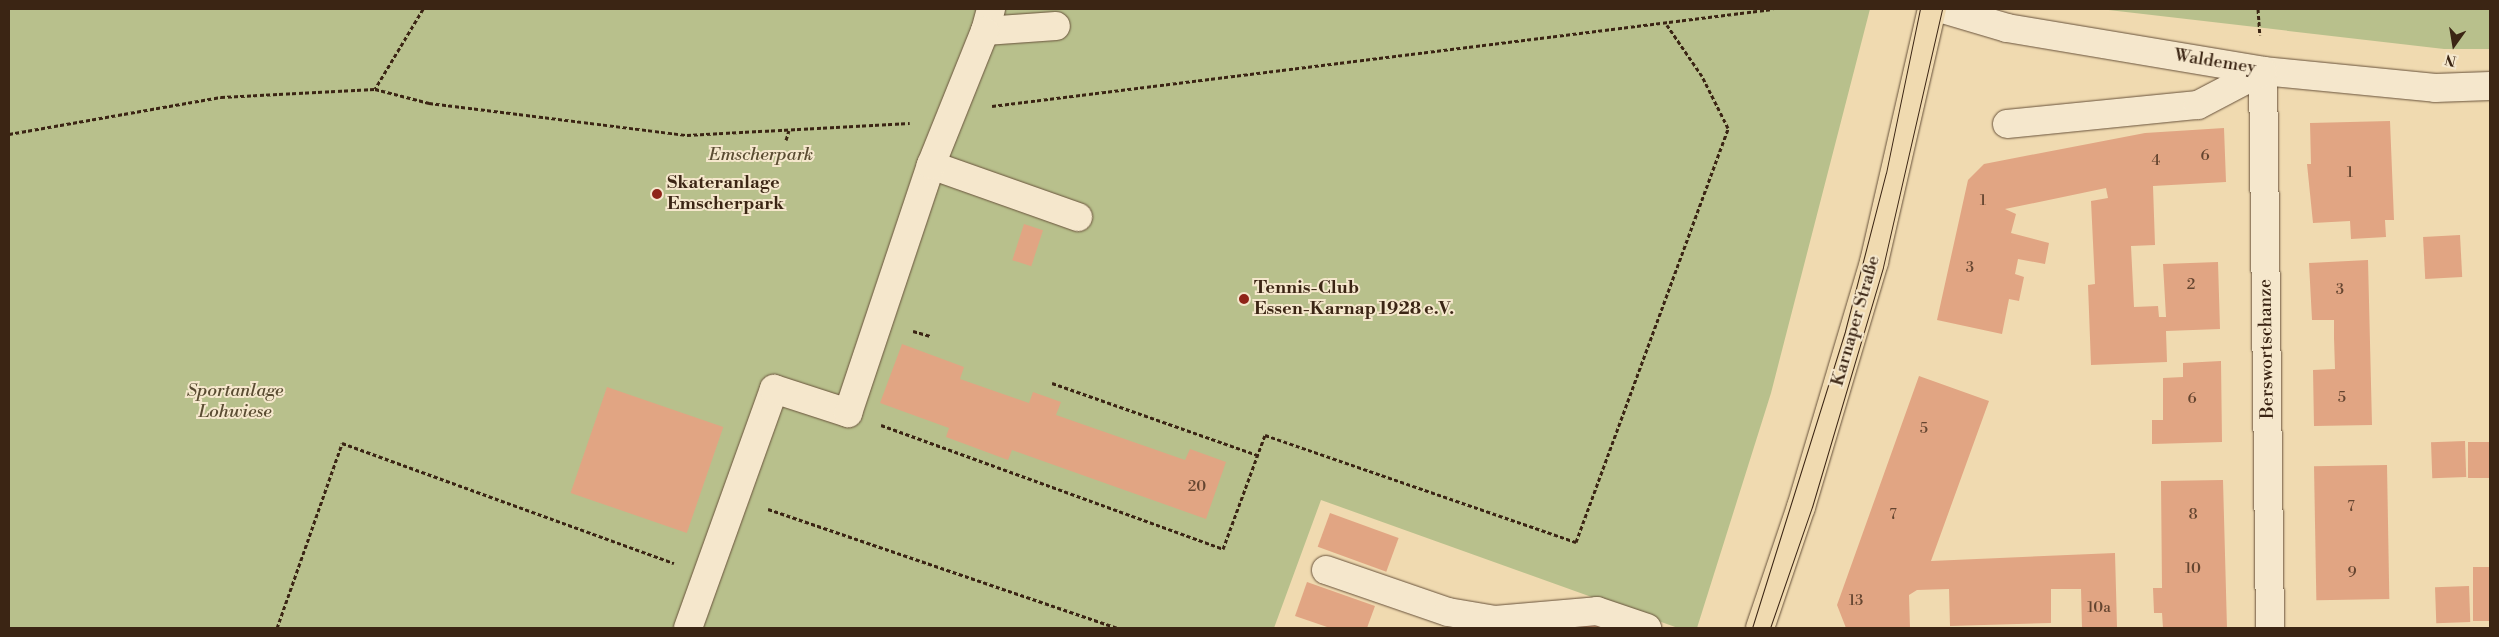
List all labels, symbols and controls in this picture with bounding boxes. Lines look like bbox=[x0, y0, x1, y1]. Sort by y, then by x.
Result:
north arrow bbox=[2429, 20, 2479, 70]
street label: Waldemey bbox=[2173, 45, 2257, 79]
text: N bbox=[2443, 50, 2458, 70]
park label: Emscherpark bbox=[709, 144, 813, 166]
house number: 6 bbox=[2200, 147, 2210, 165]
house number: 4 bbox=[2152, 152, 2160, 170]
house number: 1 bbox=[2347, 164, 2353, 182]
place label: Skateranlage Emscherpark bbox=[667, 173, 784, 215]
marker: Skateranlage Emscherpark bbox=[651, 188, 663, 200]
house number: 1 bbox=[1980, 192, 1986, 210]
street label: Karnaper Straße bbox=[1827, 253, 1885, 389]
house number: 3 bbox=[1966, 259, 1974, 277]
house number: 2 bbox=[2187, 276, 2195, 294]
place label: Tennis-Club Essen-Karnap 1928 e.V. bbox=[1254, 278, 1454, 320]
street label: Berswortschanze bbox=[2255, 279, 2279, 419]
house number: 3 bbox=[2336, 281, 2344, 299]
marker: Tennis-Club Essen-Karnap 1928 e.V. bbox=[1238, 293, 1250, 305]
park label: Sportanlage Lohwiese bbox=[187, 381, 283, 424]
house number: 5 bbox=[2338, 389, 2346, 407]
house number: 6 bbox=[2187, 390, 2197, 408]
house number: 5 bbox=[1920, 420, 1928, 438]
house number: 20 bbox=[1188, 478, 1206, 496]
house number: 7 bbox=[2347, 498, 2355, 516]
house number: 7 bbox=[1889, 506, 1897, 524]
house number: 8 bbox=[2188, 506, 2198, 524]
house number: 10 bbox=[2185, 560, 2201, 578]
house number: 9 bbox=[2347, 564, 2357, 582]
house number: 13 bbox=[1849, 592, 1863, 610]
house number: 10a bbox=[2087, 599, 2111, 617]

